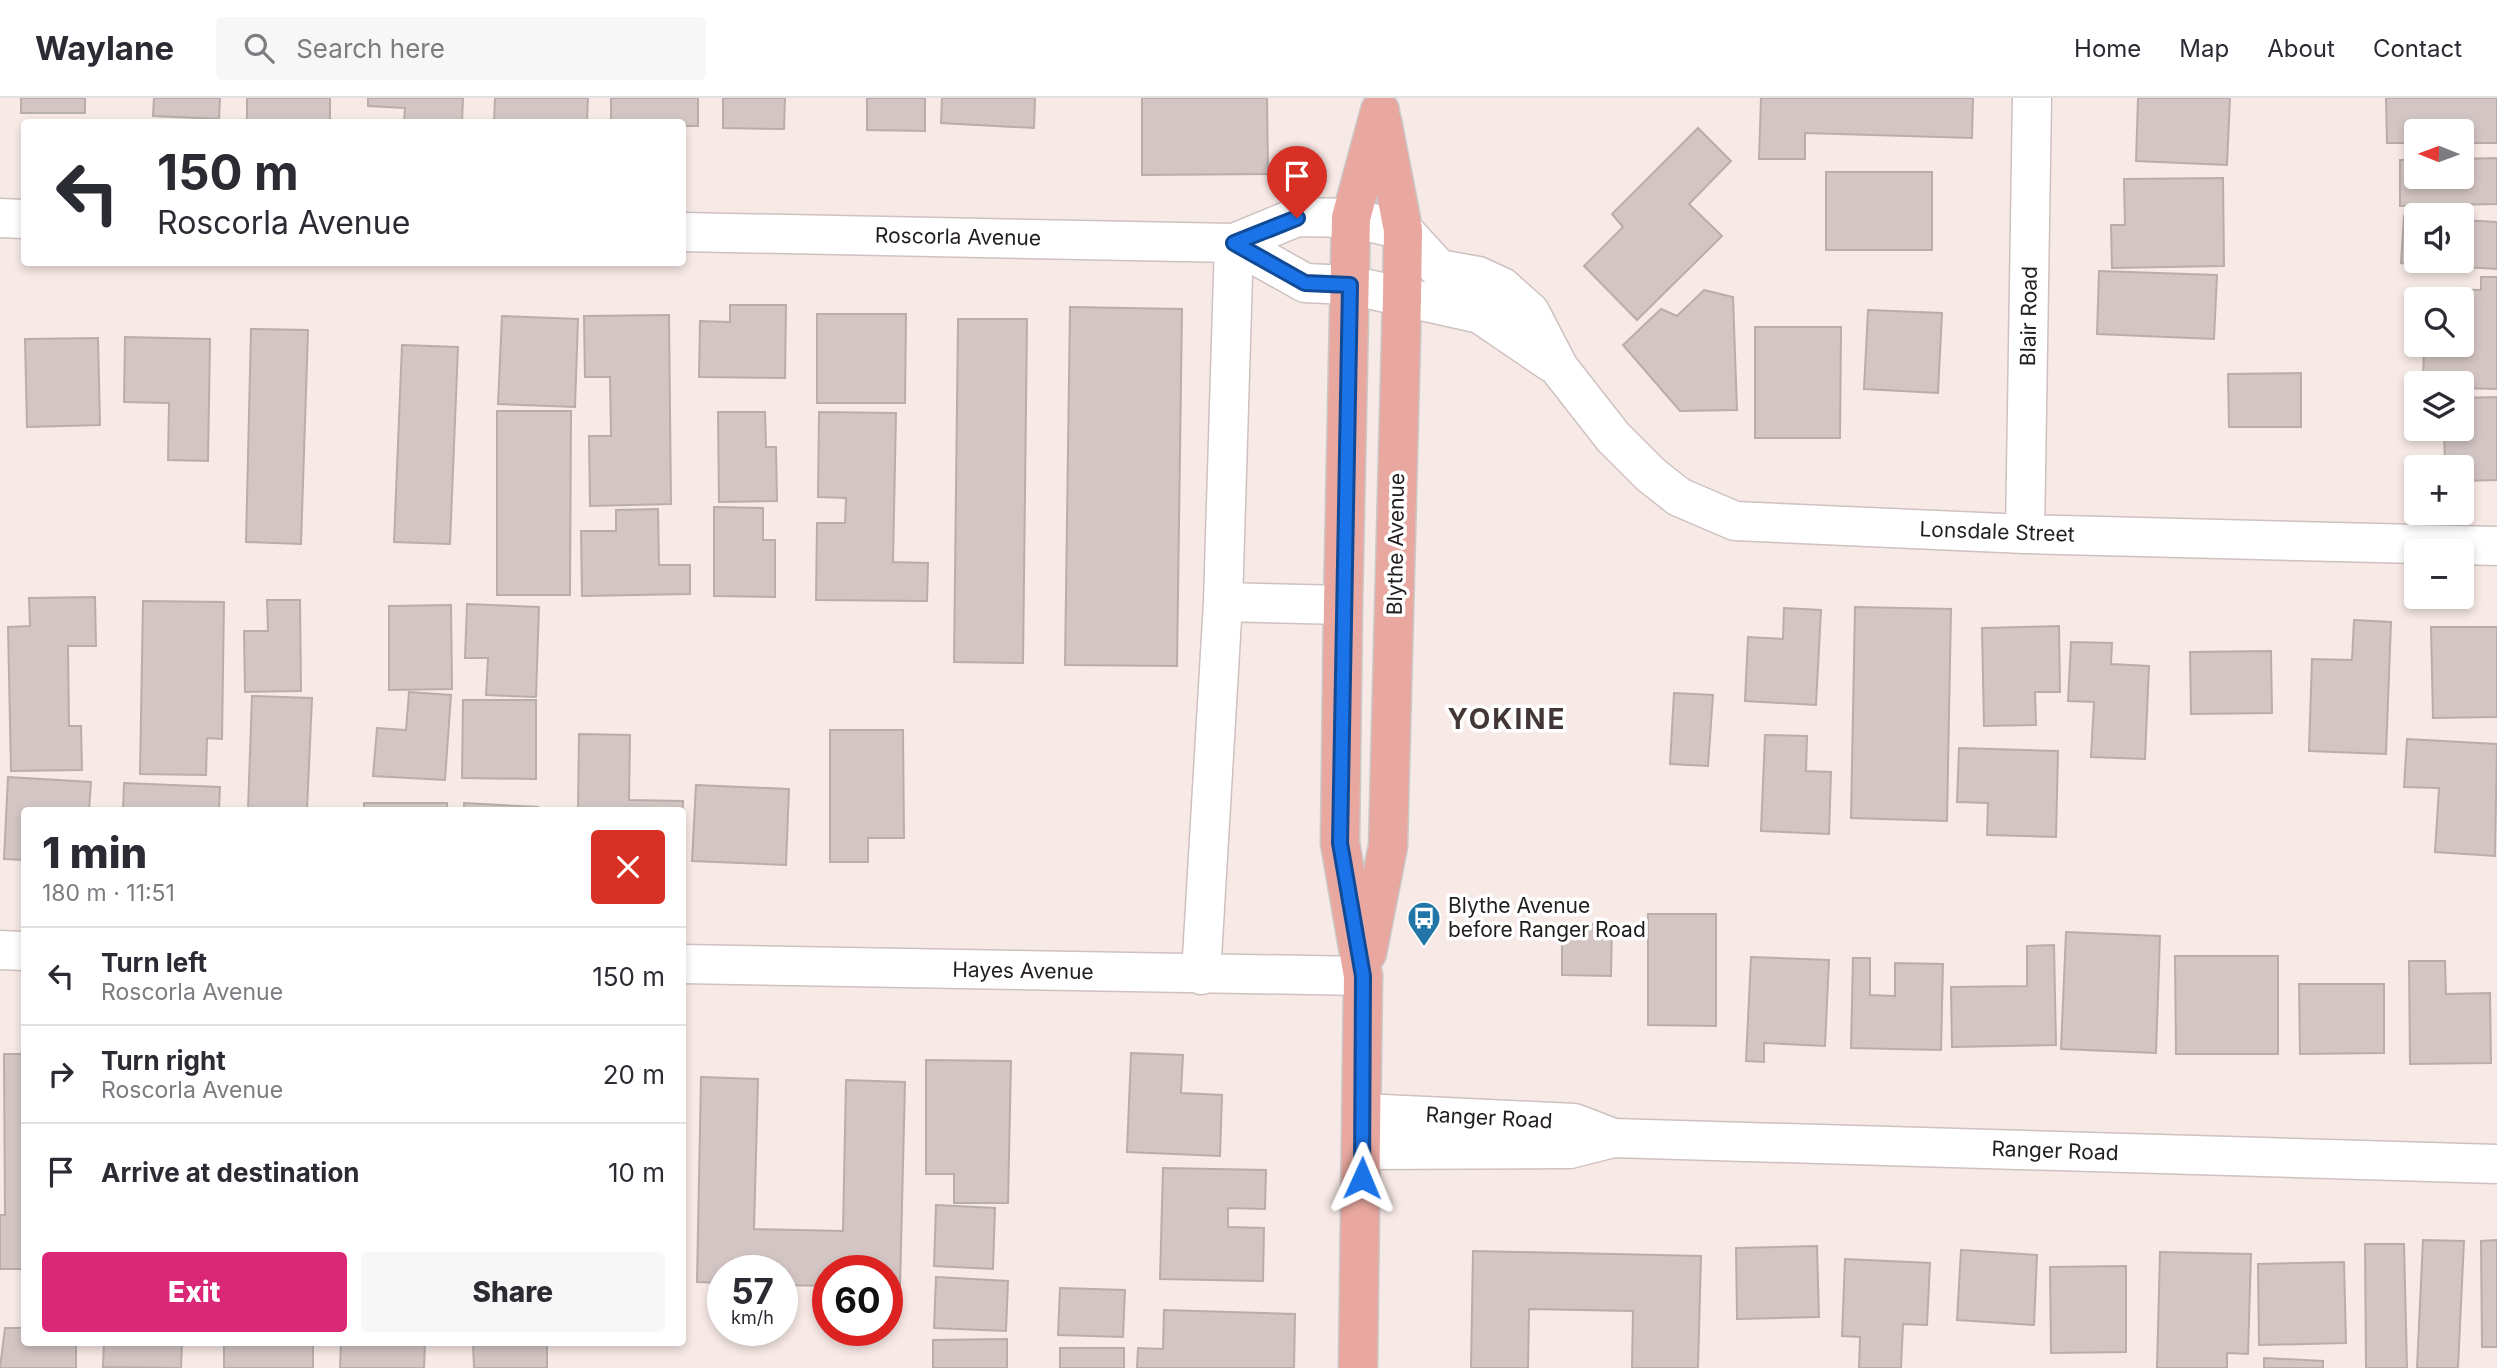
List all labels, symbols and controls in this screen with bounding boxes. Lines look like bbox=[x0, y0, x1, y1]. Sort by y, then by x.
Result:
search box bbox=[216, 17, 706, 80]
text: Waylane bbox=[35, 28, 174, 68]
icon: search bbox=[240, 29, 278, 67]
text: Search here bbox=[296, 33, 445, 64]
text: Home bbox=[2074, 34, 2141, 63]
text: Map bbox=[2179, 34, 2229, 63]
text: About bbox=[2267, 34, 2335, 63]
text: Contact bbox=[2373, 34, 2462, 63]
north arrow bbox=[2404, 119, 2474, 189]
map controls bbox=[2404, 119, 2474, 609]
text: 150 m bbox=[157, 143, 299, 202]
pin bbox=[1267, 146, 1327, 218]
icon: left bbox=[42, 147, 133, 238]
icon: arrive bbox=[1278, 157, 1316, 195]
text: Roscorla Avenue bbox=[157, 203, 410, 242]
button: sound bbox=[2404, 203, 2474, 273]
street label: Roscorla Avenue bbox=[875, 223, 1041, 250]
street label: Blair Road bbox=[2015, 266, 2042, 366]
button: search bbox=[2404, 287, 2474, 357]
button: layers bbox=[2404, 371, 2474, 441]
button: + bbox=[2404, 455, 2474, 525]
street label: Blythe Avenue bbox=[1382, 473, 1409, 615]
street label: Lonsdale Street bbox=[1919, 516, 2075, 547]
button: − bbox=[2404, 539, 2474, 609]
district label: YOKINE bbox=[1447, 702, 1567, 736]
text: 1 min bbox=[42, 827, 147, 878]
button: close bbox=[591, 830, 665, 904]
text: 180 m · 11:51 bbox=[42, 879, 175, 907]
place label: Blythe Avenue before Ranger Road bbox=[1448, 893, 1646, 942]
bus stop icon: Blythe Avenue before Ranger Road bbox=[1405, 899, 1443, 948]
text: Turn left bbox=[101, 947, 207, 978]
icon: left bbox=[42, 957, 80, 995]
street label: Hayes Avenue bbox=[952, 957, 1094, 984]
text: 150 m bbox=[592, 961, 665, 992]
text: Roscorla Avenue bbox=[101, 978, 283, 1006]
text: Turn right bbox=[101, 1045, 226, 1076]
icon: right bbox=[42, 1055, 80, 1093]
text: 20 m bbox=[603, 1059, 665, 1090]
text: Roscorla Avenue bbox=[101, 1076, 283, 1104]
street label: Ranger Road bbox=[1425, 1102, 1553, 1133]
street label: Ranger Road bbox=[1991, 1136, 2119, 1165]
position arrow bbox=[1325, 1141, 1399, 1215]
icon: arrive bbox=[42, 1153, 80, 1191]
text: Arrive at destination bbox=[101, 1157, 360, 1188]
text: 10 m bbox=[608, 1157, 665, 1188]
button: Exit bbox=[42, 1252, 347, 1332]
button: Share bbox=[361, 1252, 665, 1332]
speed limit sign: 60 bbox=[812, 1255, 903, 1346]
text: 57 bbox=[731, 1270, 774, 1312]
text: km/h bbox=[731, 1307, 774, 1328]

